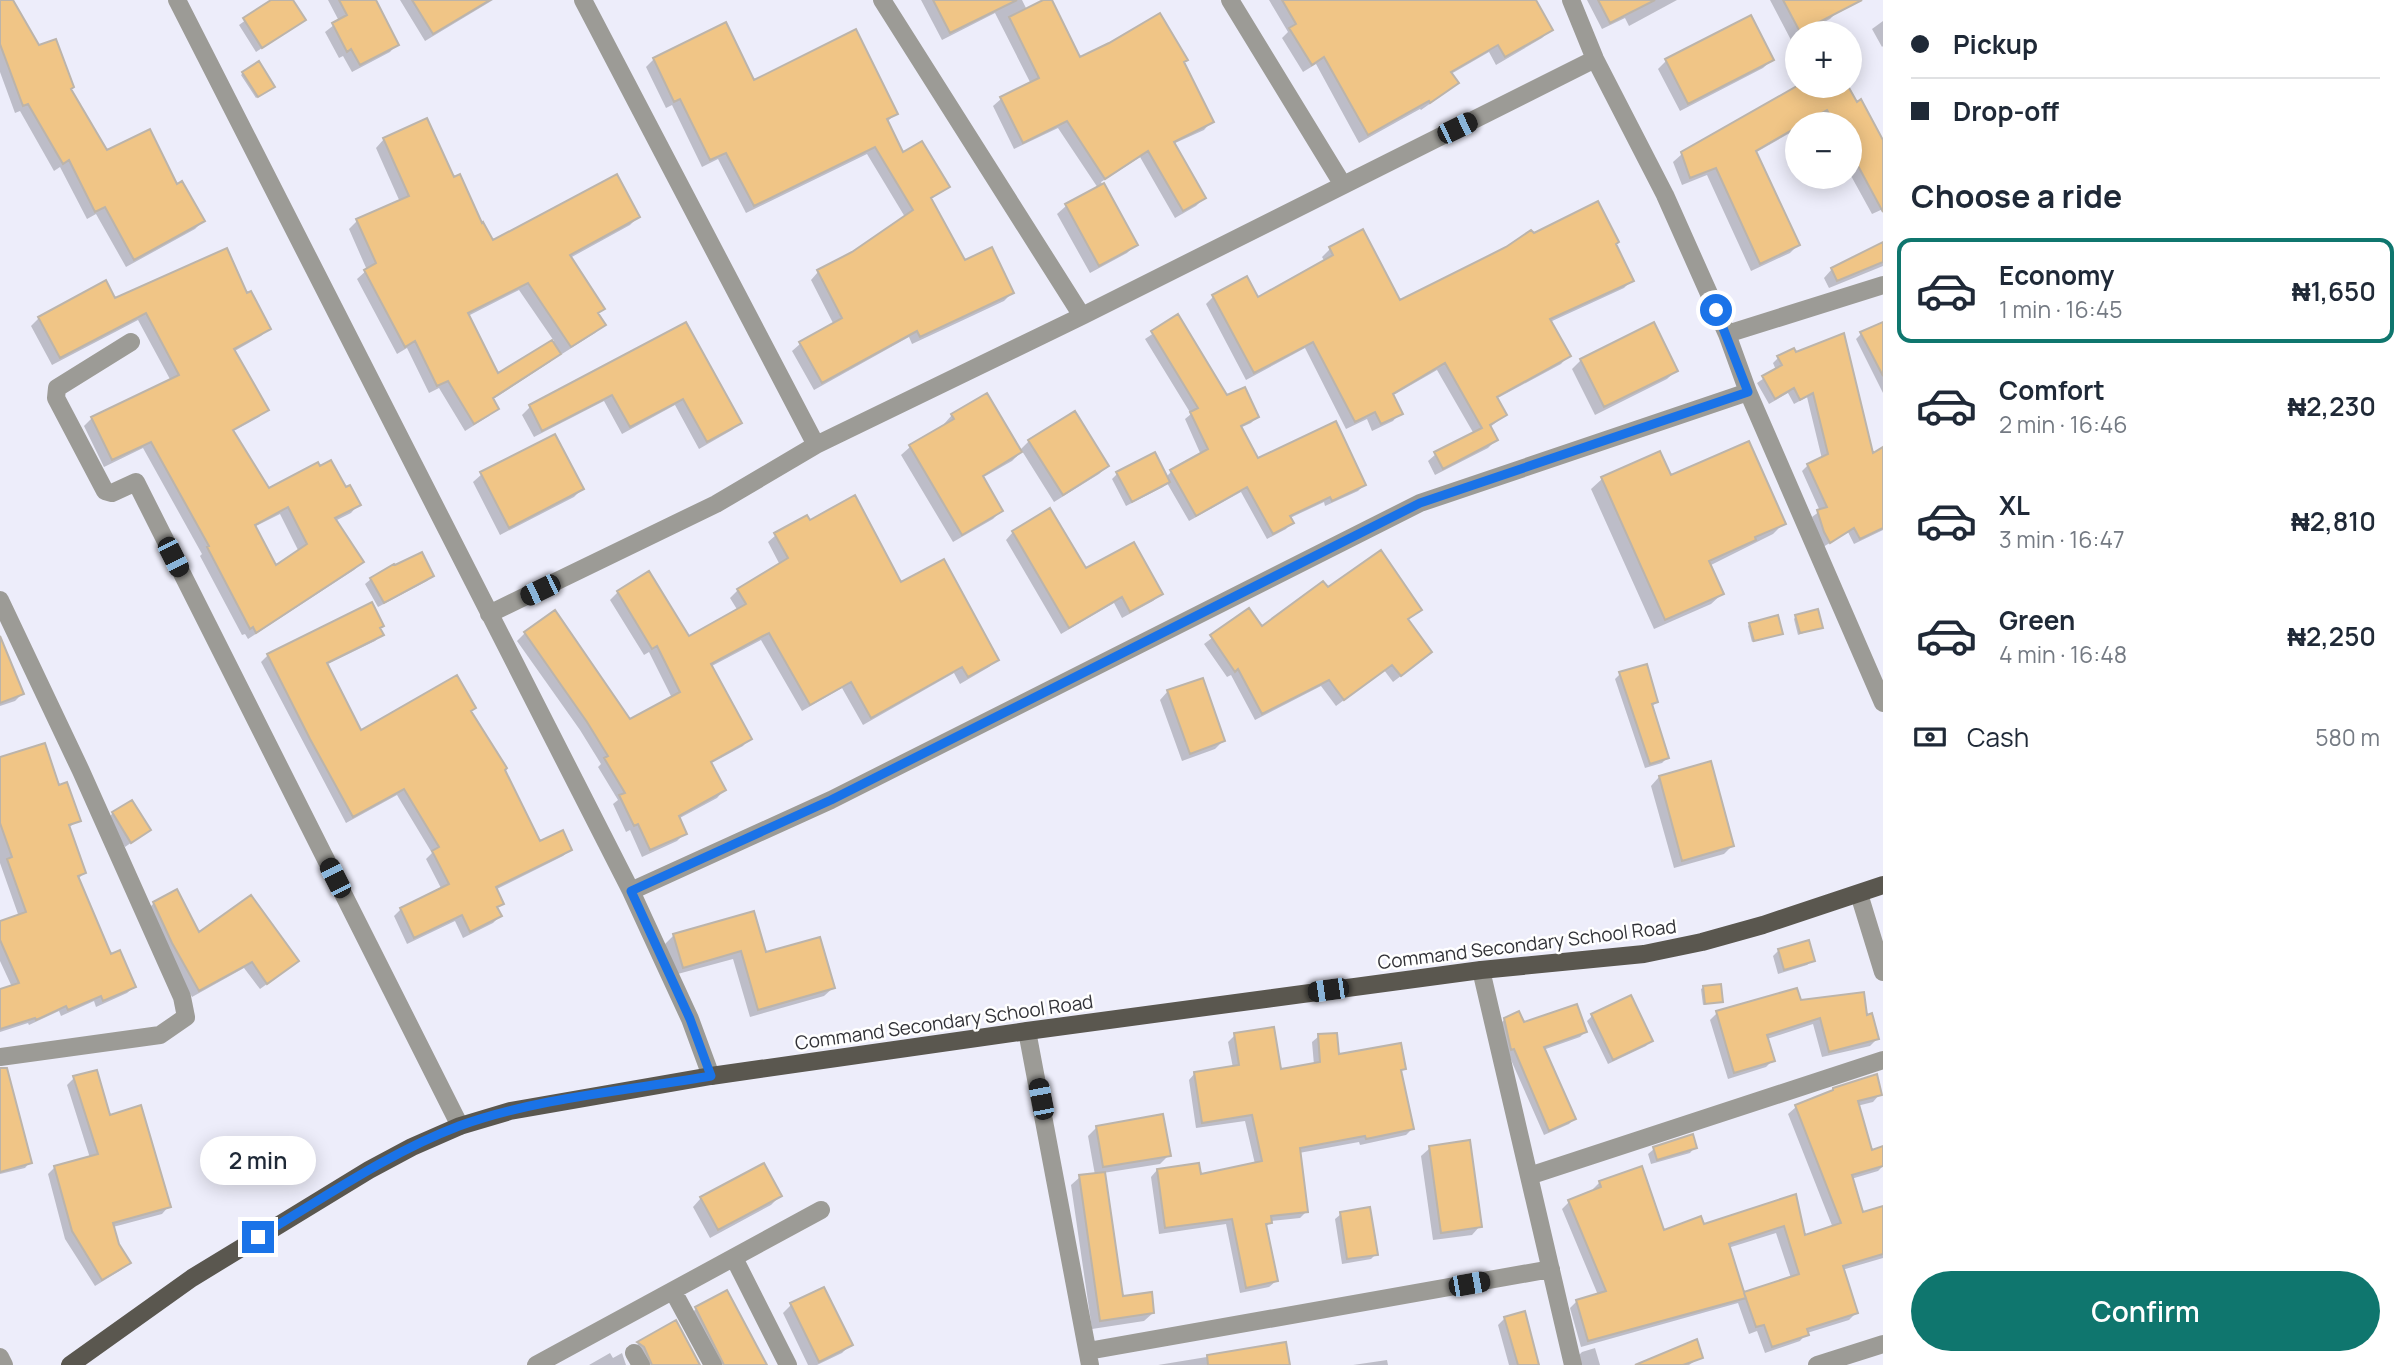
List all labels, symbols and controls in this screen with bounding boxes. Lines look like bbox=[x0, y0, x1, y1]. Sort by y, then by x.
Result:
map controls bbox=[1785, 21, 1862, 189]
button: + bbox=[1785, 21, 1862, 98]
text: Pickup bbox=[1953, 26, 2038, 62]
text: Drop-off bbox=[1953, 93, 2059, 129]
car bbox=[1434, 109, 1481, 147]
button: − bbox=[1785, 112, 1862, 189]
text: Choose a ride bbox=[1911, 174, 2122, 218]
text: Economy bbox=[1999, 257, 2114, 293]
icon: car bbox=[1915, 259, 1978, 322]
text: ₦1,650 bbox=[2292, 273, 2376, 309]
text: 1 min · 16:45 bbox=[1999, 293, 2122, 325]
route start bbox=[1700, 294, 1732, 326]
text: Comfort bbox=[1999, 372, 2105, 408]
icon: car bbox=[1915, 374, 1978, 437]
text: ₦2,230 bbox=[2288, 388, 2376, 424]
text: 2 min · 16:46 bbox=[1999, 408, 2128, 440]
text: XL bbox=[1999, 487, 2030, 523]
icon: car bbox=[1915, 489, 1978, 552]
text: ₦2,810 bbox=[2291, 503, 2376, 539]
text: 3 min · 16:47 bbox=[1999, 523, 2125, 555]
car bbox=[155, 534, 192, 580]
car bbox=[517, 571, 564, 609]
text: Green bbox=[1999, 602, 2075, 638]
icon: car bbox=[1915, 604, 1978, 667]
text: ₦2,250 bbox=[2287, 618, 2376, 654]
text: 4 min · 16:48 bbox=[1999, 638, 2127, 670]
icon: cash bbox=[1911, 718, 1949, 756]
text: Cash bbox=[1967, 719, 2029, 755]
text: 580 m bbox=[2315, 721, 2380, 753]
car bbox=[317, 855, 354, 901]
street label: Command Secondary School Road bbox=[1376, 913, 1678, 975]
car bbox=[1306, 977, 1351, 1003]
street label: Command Secondary School Road bbox=[793, 988, 1095, 1056]
car bbox=[1027, 1076, 1056, 1122]
callout: 2 min bbox=[200, 1136, 316, 1184]
text: 2 min bbox=[229, 1144, 287, 1176]
route end bbox=[242, 1221, 274, 1253]
car bbox=[1447, 1270, 1492, 1298]
button: Confirm bbox=[1911, 1271, 2380, 1351]

